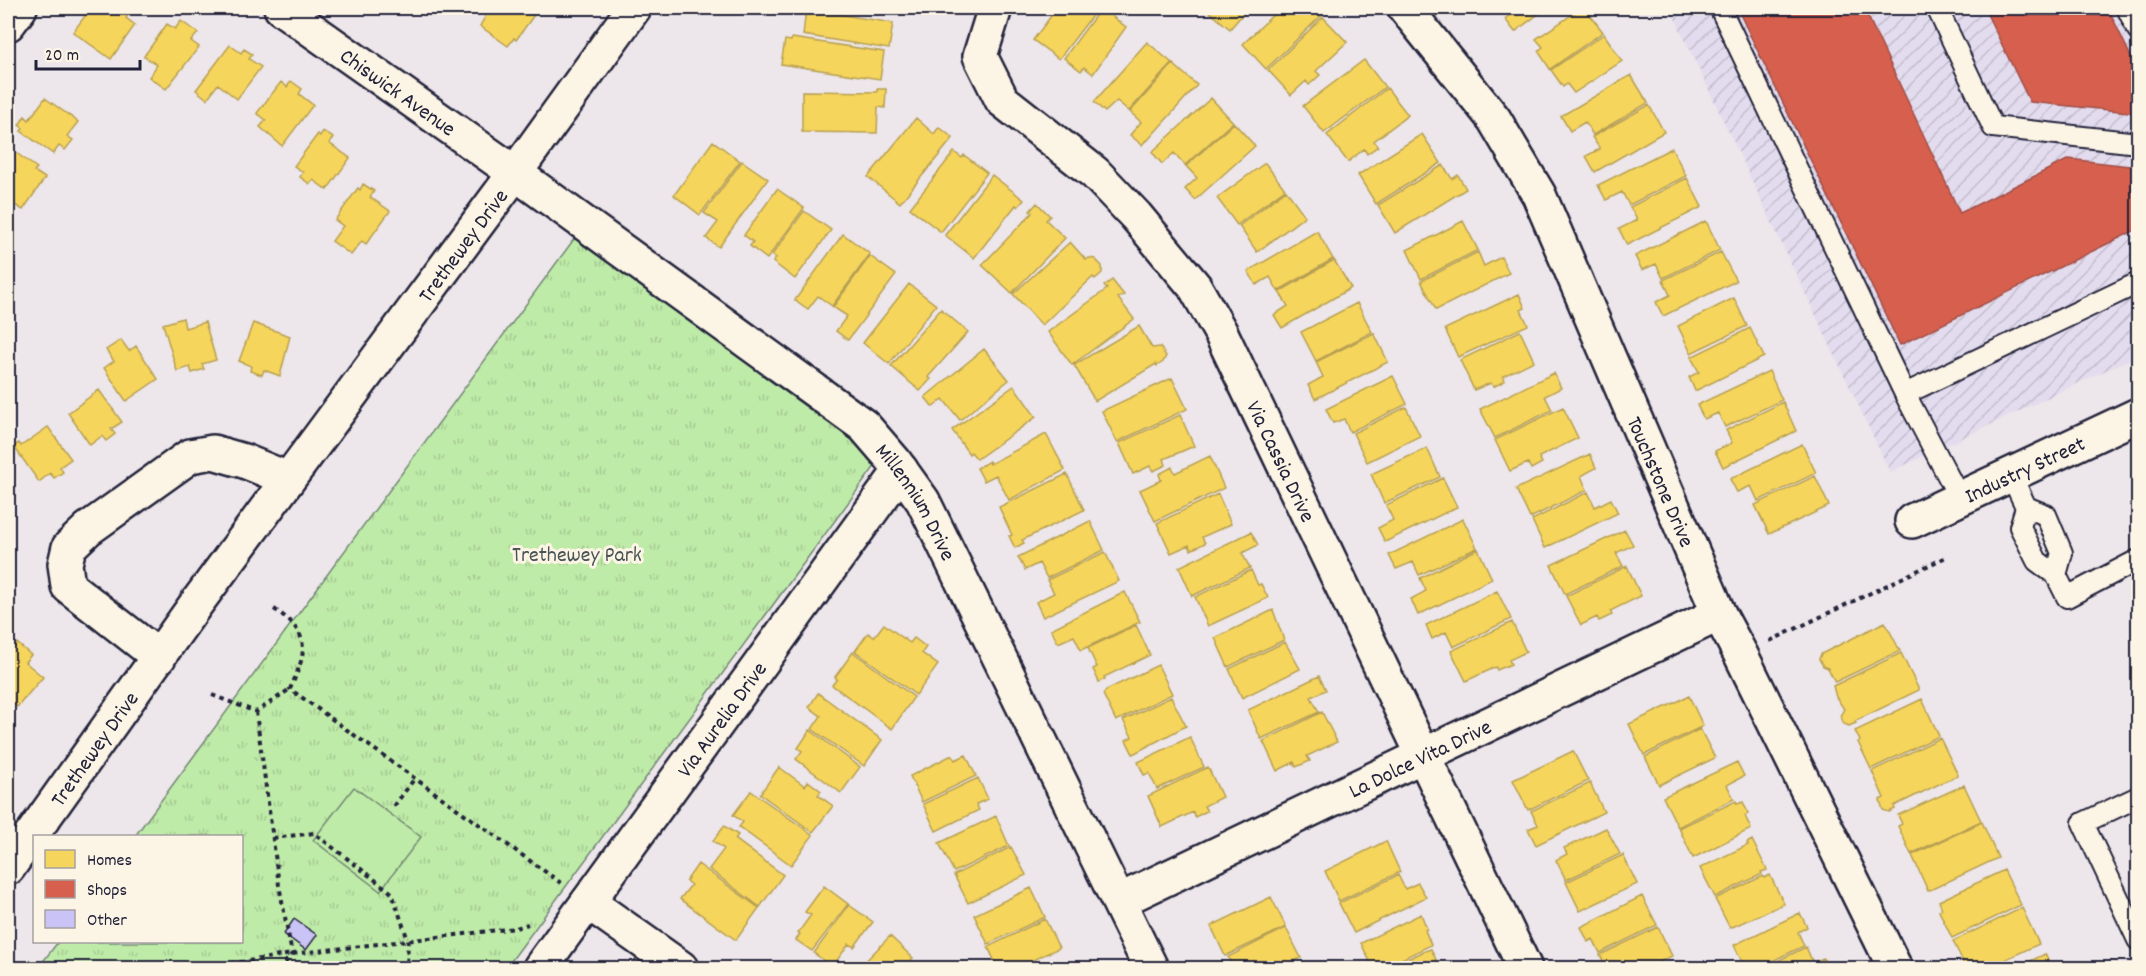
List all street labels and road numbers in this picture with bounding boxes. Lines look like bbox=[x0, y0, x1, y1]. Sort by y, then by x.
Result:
street label: Chiswick Avenue bbox=[332, 42, 461, 146]
street label: Trethewey Drive bbox=[412, 183, 517, 310]
street label: Via Cassia Drive bbox=[1237, 396, 1321, 528]
street label: Touchstone Drive bbox=[1617, 412, 1700, 553]
street label: Industry Street bbox=[1960, 430, 2091, 513]
street label: Millennium Drive bbox=[866, 438, 962, 567]
street label: Via Aurelia Drive bbox=[671, 656, 776, 785]
street label: Trethewey Drive bbox=[44, 686, 148, 814]
street label: La Dolce Vita Drive bbox=[1344, 713, 1497, 808]

